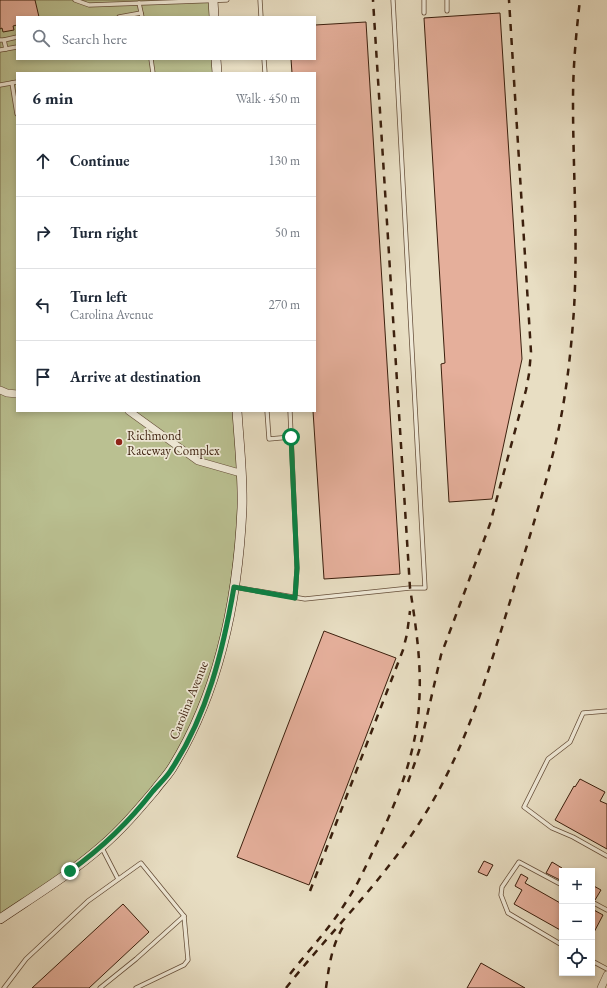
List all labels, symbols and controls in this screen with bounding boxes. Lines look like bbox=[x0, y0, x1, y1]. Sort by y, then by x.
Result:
search box bbox=[16, 16, 316, 60]
icon: search bbox=[30, 27, 52, 49]
text: Search here bbox=[62, 29, 127, 48]
text: 6 min bbox=[32, 87, 73, 109]
text: Walk · 450 m bbox=[236, 90, 300, 107]
icon: ahead bbox=[32, 150, 54, 172]
text: Continue bbox=[70, 151, 130, 170]
text: 130 m bbox=[269, 152, 300, 169]
icon: right bbox=[32, 222, 54, 244]
text: Turn right bbox=[70, 223, 138, 242]
text: 50 m bbox=[275, 224, 300, 241]
text: Turn left bbox=[70, 287, 127, 306]
icon: left bbox=[32, 294, 54, 316]
text: 270 m bbox=[269, 296, 300, 313]
text: Carolina Avenue bbox=[70, 306, 153, 323]
icon: arrive bbox=[32, 366, 54, 388]
text: Arrive at destination bbox=[70, 367, 201, 386]
place label: Richmond Raceway Complex bbox=[127, 427, 220, 459]
route start bbox=[282, 428, 300, 446]
marker: Richmond Raceway Complex bbox=[114, 437, 124, 447]
street label: Carolina Avenue bbox=[165, 658, 212, 742]
route end bbox=[61, 862, 79, 880]
map controls bbox=[559, 868, 595, 976]
button: + bbox=[559, 868, 595, 904]
button: − bbox=[559, 904, 595, 940]
button: locate bbox=[559, 940, 595, 976]

